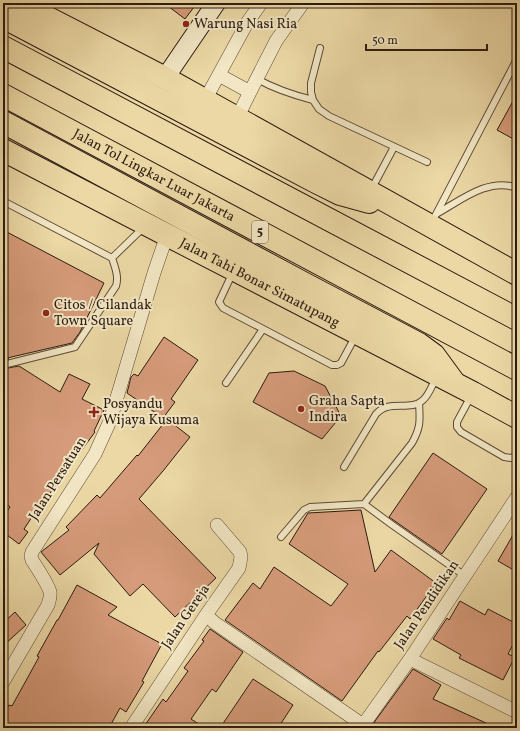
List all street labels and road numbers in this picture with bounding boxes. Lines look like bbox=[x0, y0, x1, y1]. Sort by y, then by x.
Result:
street label: Jalan Tol Lingkar Luar Jakarta bbox=[69, 124, 238, 226]
road number: 5 bbox=[252, 221, 268, 243]
street label: Jalan Tahi Bonar Simatupang bbox=[176, 234, 343, 332]
street label: Jalan Persatuan bbox=[25, 434, 91, 524]
street label: Jalan Pendidikan bbox=[390, 557, 464, 653]
street label: Jalan Gereja bbox=[157, 581, 215, 653]

